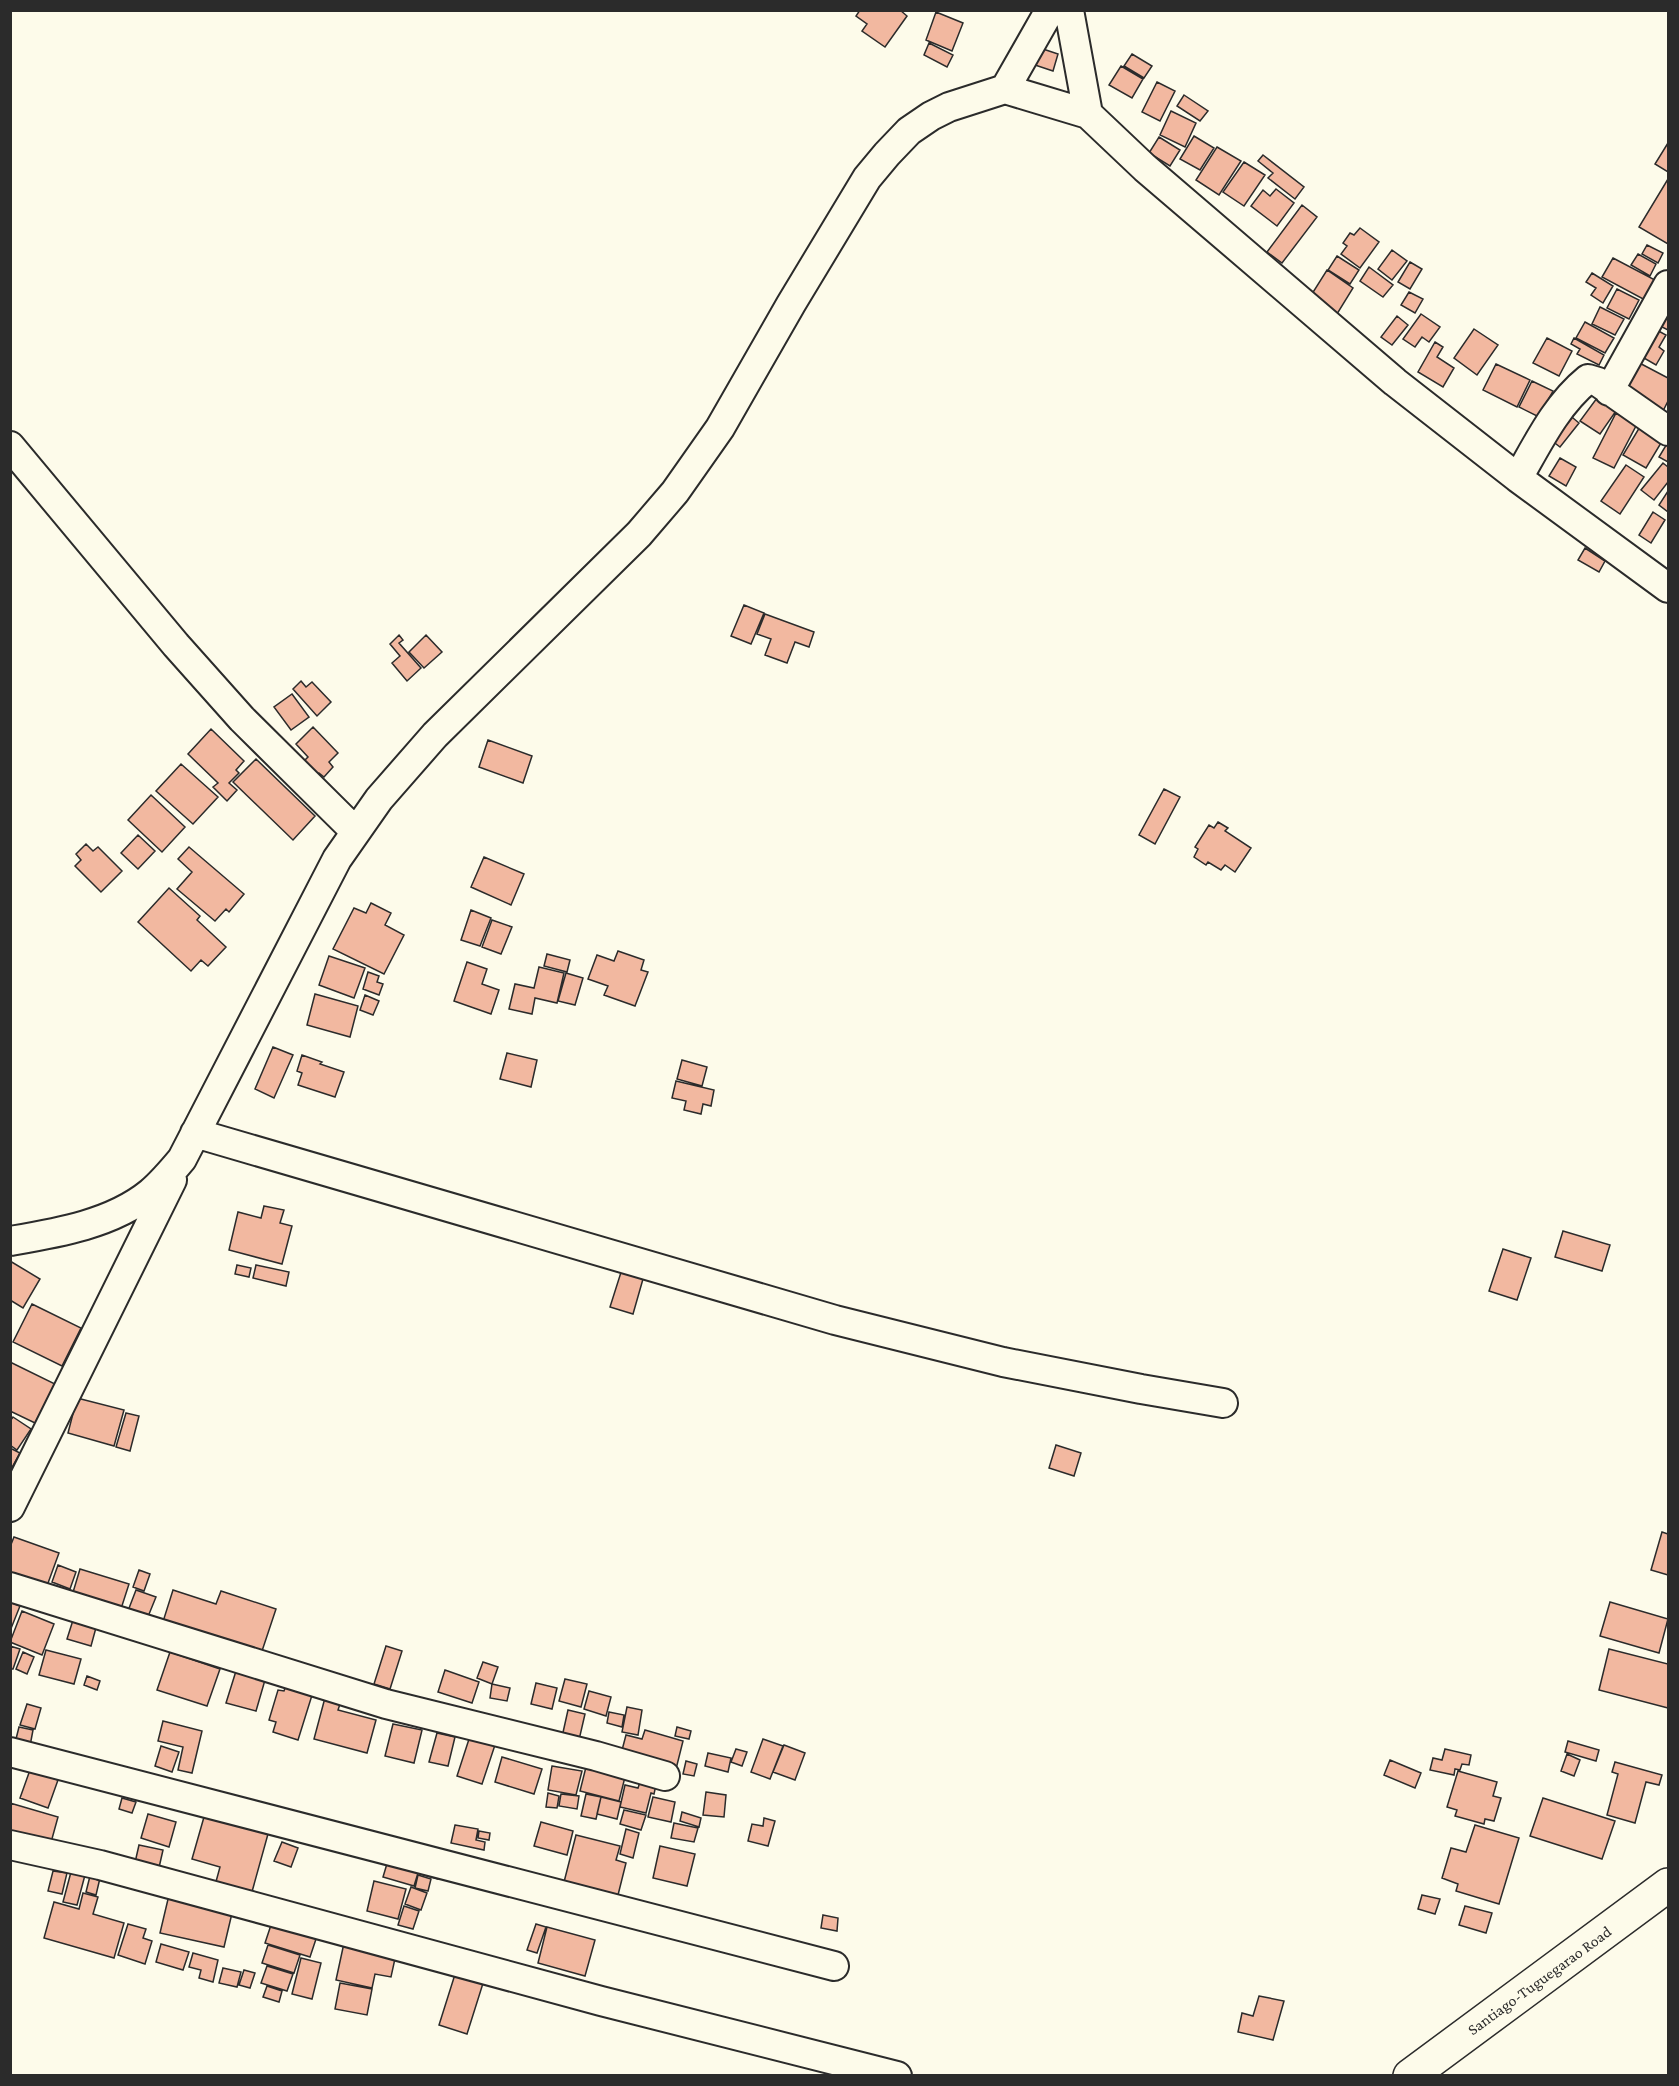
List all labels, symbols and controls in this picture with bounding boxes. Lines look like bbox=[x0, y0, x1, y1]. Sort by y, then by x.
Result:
street label: Santiago-Tuguegarao Road bbox=[1464, 1922, 1615, 2039]

